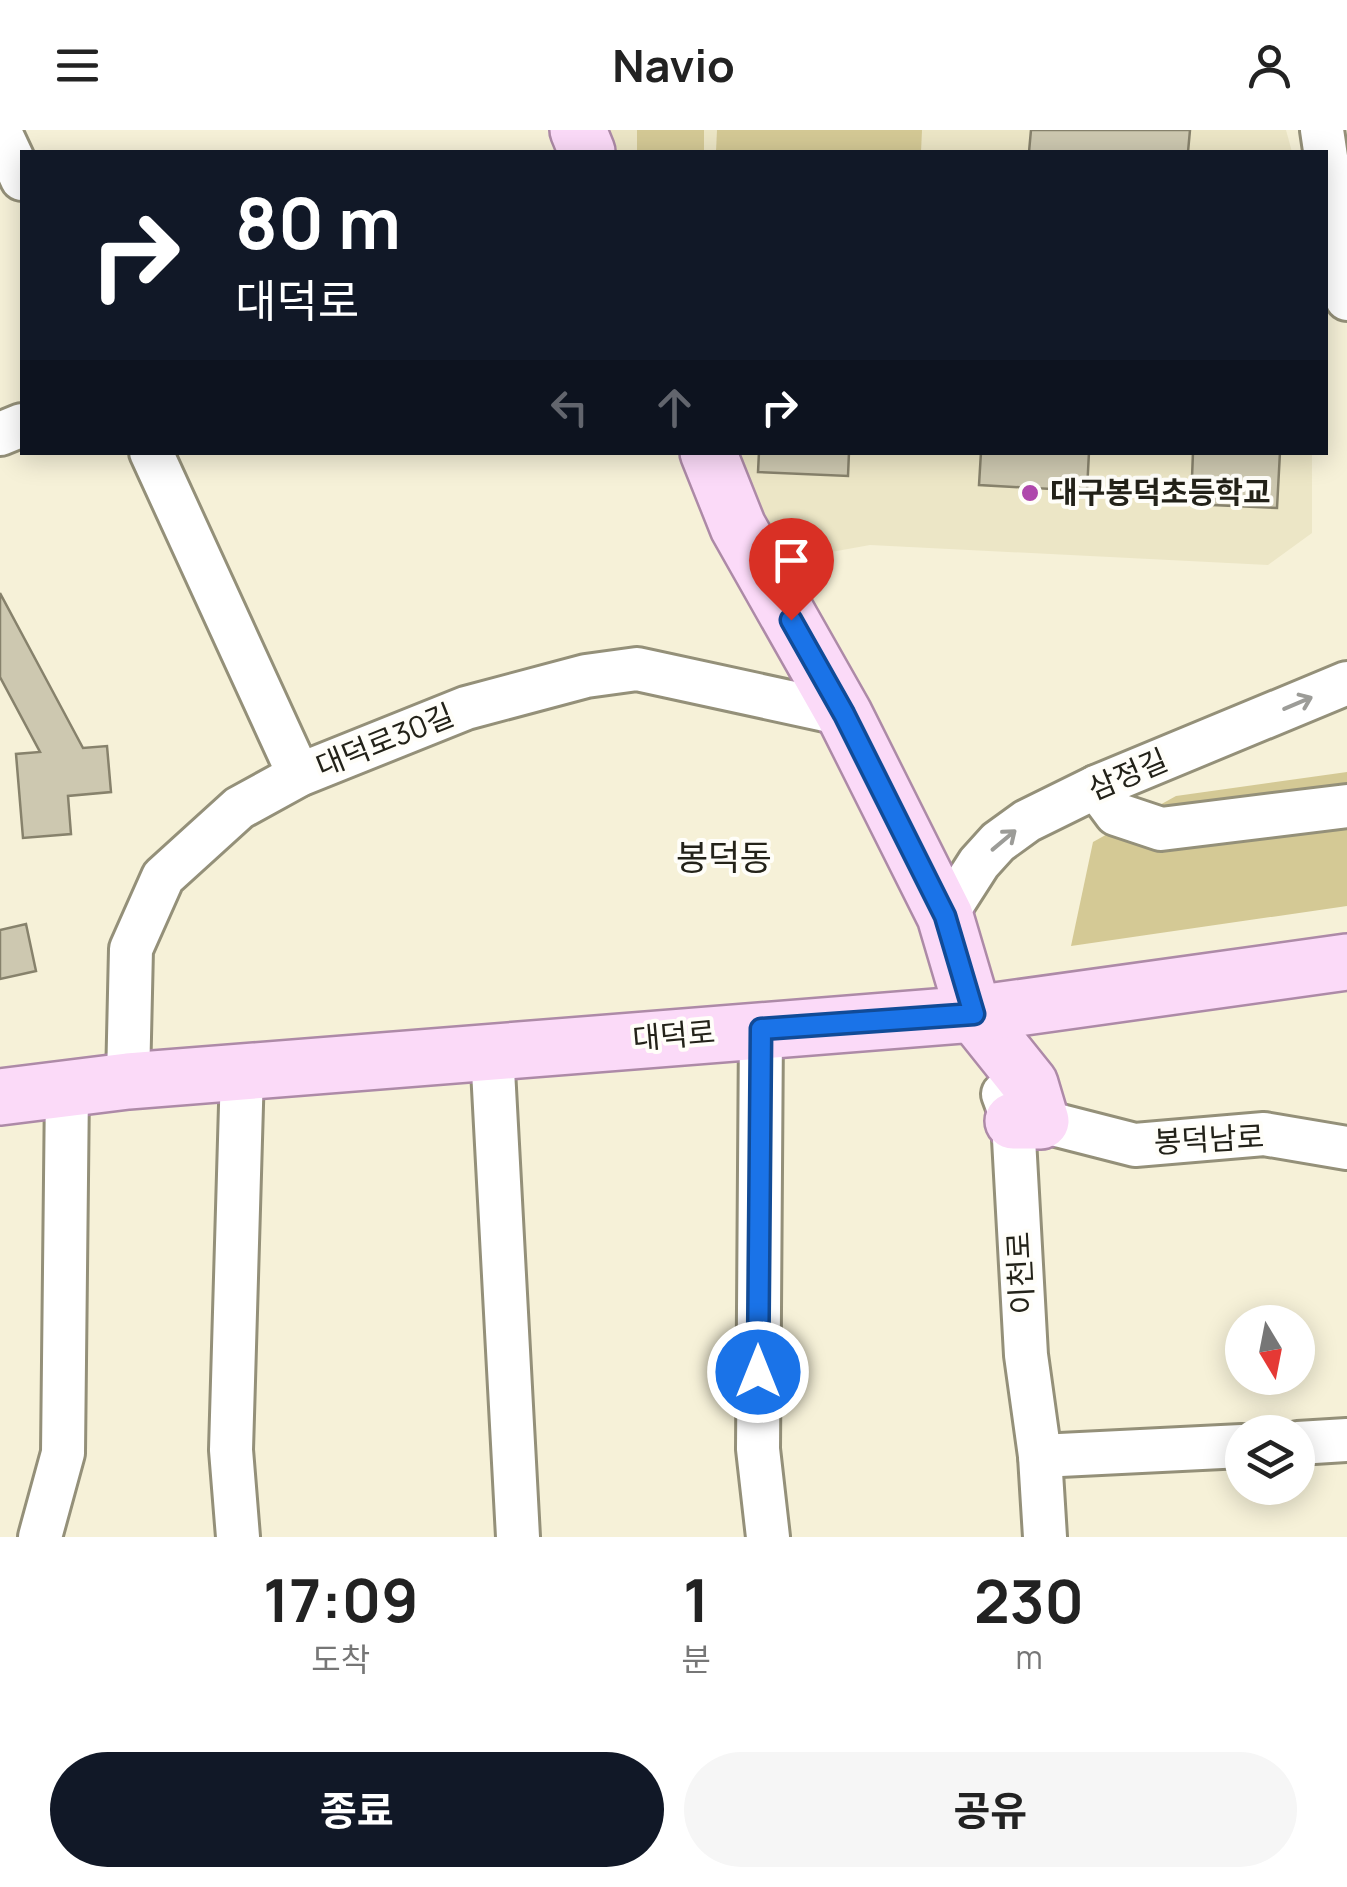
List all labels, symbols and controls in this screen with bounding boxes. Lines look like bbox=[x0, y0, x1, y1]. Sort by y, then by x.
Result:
text: Navio bbox=[612, 34, 735, 96]
icon: menu bbox=[50, 38, 105, 93]
icon: person bbox=[1242, 38, 1297, 93]
text: 80 m bbox=[235, 174, 401, 270]
icon: right bbox=[70, 190, 200, 320]
text: 대덕로 bbox=[235, 269, 359, 331]
icon: left bbox=[542, 380, 597, 435]
icon: ahead bbox=[647, 380, 702, 435]
icon: right bbox=[752, 380, 807, 435]
place label: 대구봉덕초등학교 bbox=[1050, 471, 1271, 512]
marker: 대구봉덕초등학교 bbox=[1019, 482, 1041, 504]
pin bbox=[749, 518, 834, 621]
icon: arrive bbox=[764, 533, 819, 588]
street label: 대덕로30길 bbox=[309, 693, 459, 786]
one-way arrow bbox=[1282, 693, 1312, 711]
street label: 삼정길 bbox=[1081, 739, 1174, 809]
one-way arrow bbox=[990, 829, 1016, 851]
district label: 봉덕동 bbox=[676, 833, 772, 881]
street label: 대덕로 bbox=[631, 1010, 717, 1059]
street label: 봉덕남로 bbox=[1153, 1115, 1265, 1162]
street label: 이천로 bbox=[997, 1231, 1042, 1316]
north arrow bbox=[1225, 1305, 1315, 1395]
map controls bbox=[1225, 1305, 1315, 1505]
position arrow bbox=[706, 1320, 810, 1424]
button: layers bbox=[1225, 1415, 1315, 1505]
text: 17:09 bbox=[263, 1558, 419, 1640]
text: 1 bbox=[683, 1558, 709, 1640]
text: 230 bbox=[974, 1559, 1084, 1641]
text: m bbox=[1015, 1635, 1043, 1679]
text: 도착 bbox=[311, 1637, 370, 1681]
text: 분 bbox=[682, 1637, 711, 1681]
button: 종료 bbox=[50, 1752, 664, 1867]
button: 공유 bbox=[684, 1752, 1297, 1867]

